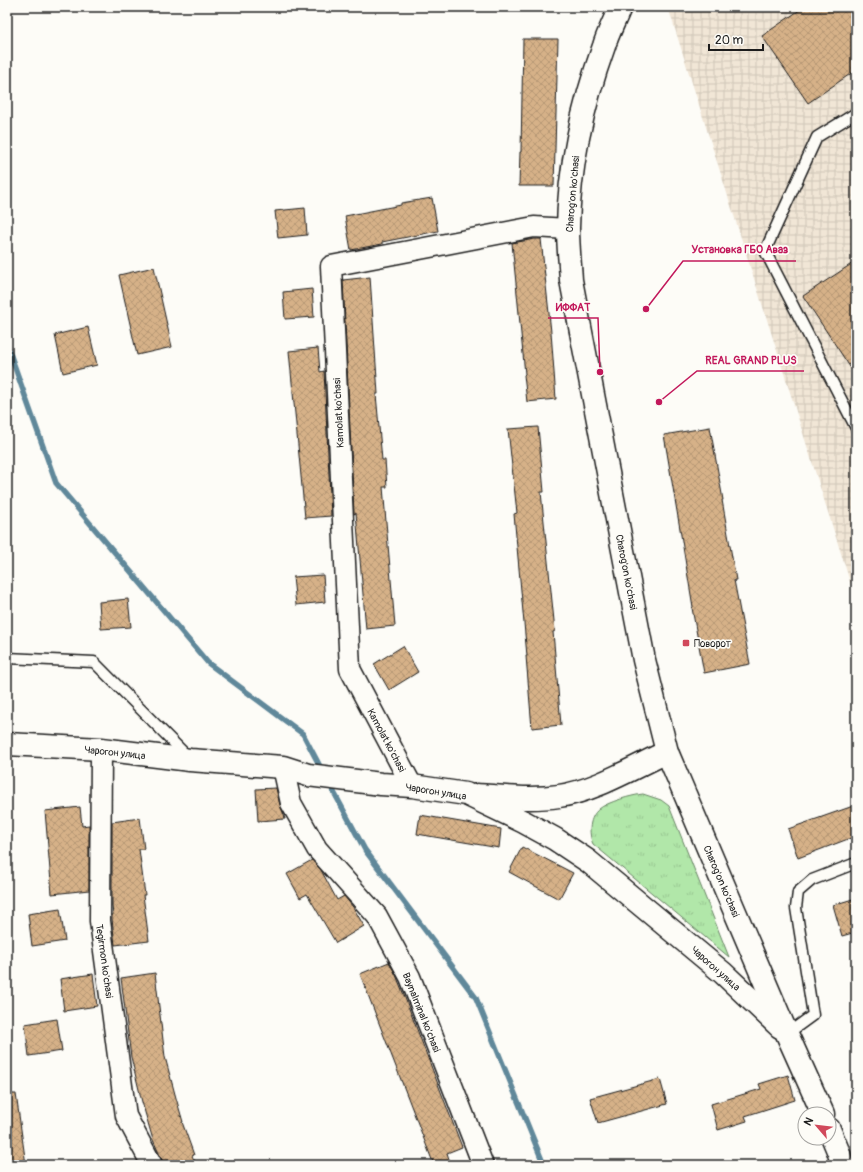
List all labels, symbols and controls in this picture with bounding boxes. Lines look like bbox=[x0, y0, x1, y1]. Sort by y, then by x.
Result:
scale bar bbox=[709, 26, 763, 52]
text: 20 m bbox=[715, 33, 744, 48]
street label: Charog'on ko'chasi bbox=[564, 155, 582, 233]
callout: Установка ГБО Аваз bbox=[683, 238, 796, 261]
text: Установка ГБО Аваз bbox=[692, 243, 788, 256]
callout: ИФФАТ bbox=[548, 295, 598, 318]
text: ИФФАТ bbox=[556, 301, 591, 314]
callout: REAL GRAND PLUS bbox=[697, 348, 804, 371]
text: REAL GRAND PLUS bbox=[705, 354, 797, 367]
street label: Kamolat ko'chasi bbox=[331, 377, 347, 448]
street label: Charog'on ko'chasi bbox=[613, 533, 639, 611]
marker: Поворот bbox=[681, 638, 691, 648]
place label: Поворот bbox=[694, 638, 731, 650]
street label: Kamolat ko'chasi bbox=[364, 707, 408, 774]
street label: Чарогон улица bbox=[84, 744, 146, 762]
street label: Чарогон улица bbox=[404, 781, 468, 803]
street label: Charog'on ko'chasi bbox=[701, 844, 742, 919]
street label: Tegirmon ko'chasi bbox=[93, 923, 115, 999]
street label: Чарогон улица bbox=[688, 944, 743, 994]
street label: Baynalminal ko'chasi bbox=[400, 971, 443, 1054]
north arrow bbox=[797, 1106, 837, 1146]
text: N bbox=[801, 1115, 816, 1128]

